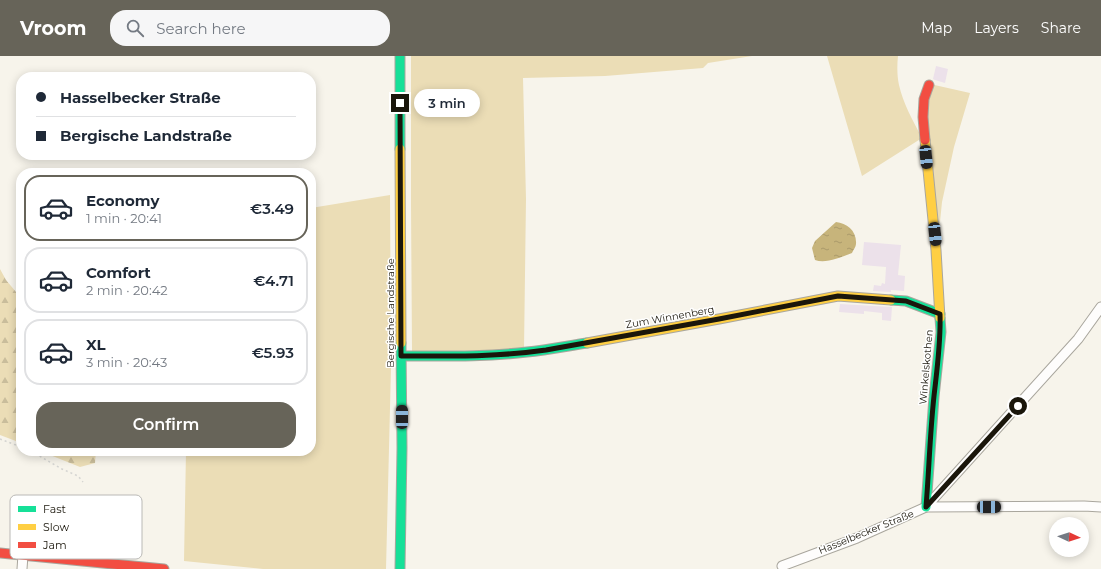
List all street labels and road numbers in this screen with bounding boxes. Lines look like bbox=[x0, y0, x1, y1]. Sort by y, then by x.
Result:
street label: Bergische Landstraße bbox=[384, 258, 397, 368]
street label: Zum Winnenberg bbox=[625, 303, 715, 331]
street label: Winkelskothen bbox=[916, 329, 936, 405]
street label: Hasselbecker Straße bbox=[816, 507, 916, 557]

